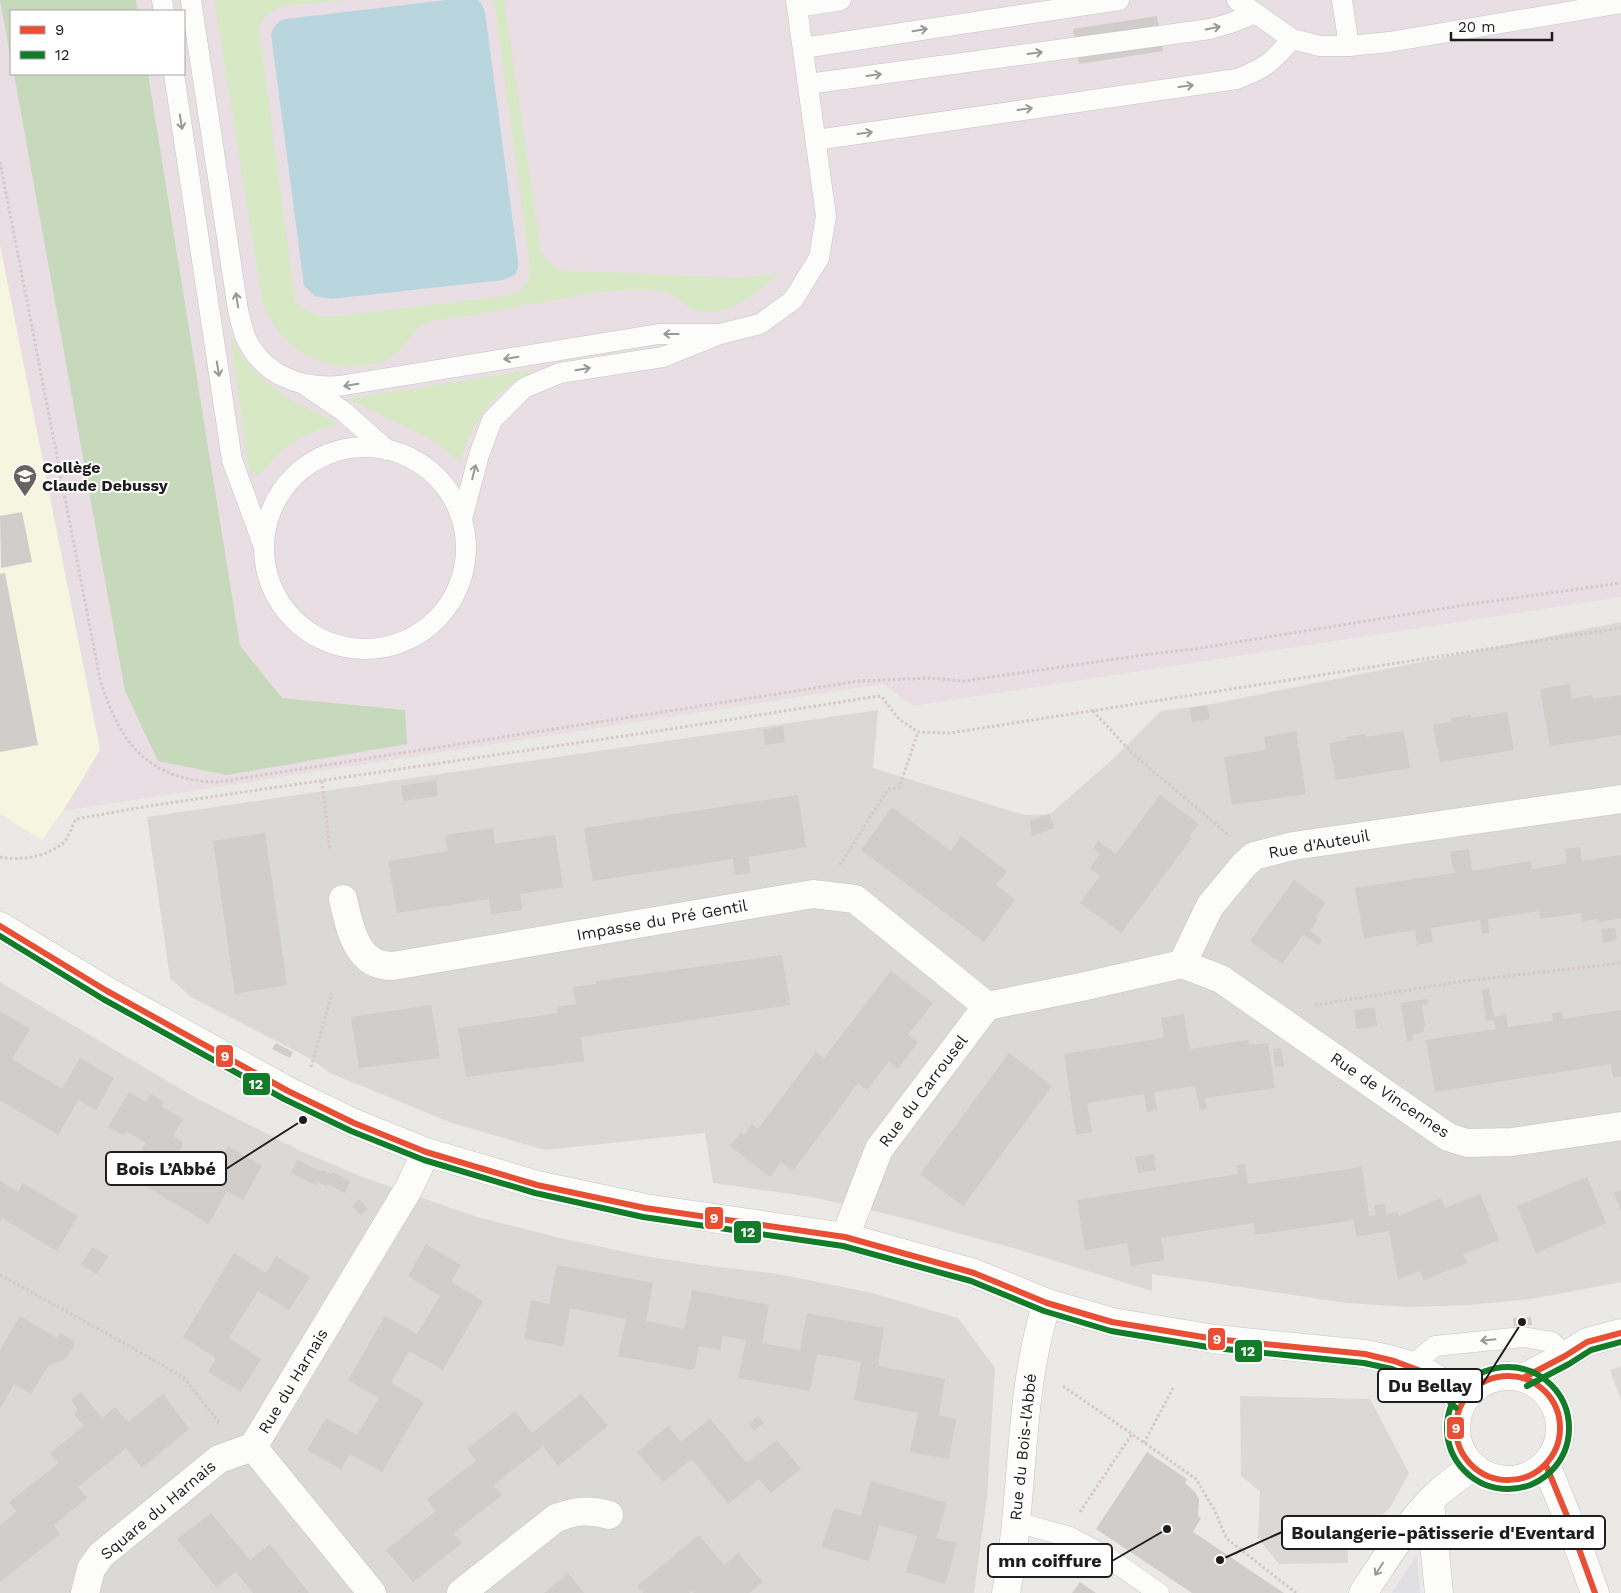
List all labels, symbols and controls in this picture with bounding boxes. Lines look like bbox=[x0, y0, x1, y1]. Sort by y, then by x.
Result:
legend bbox=[10, 10, 185, 75]
scale bar bbox=[1451, 10, 1552, 42]
text: 20 m bbox=[1458, 18, 1496, 36]
text: 9 bbox=[55, 21, 64, 39]
one-way arrow bbox=[1205, 23, 1221, 32]
one-way arrow bbox=[912, 25, 928, 35]
text: 12 bbox=[55, 46, 70, 64]
one-way arrow bbox=[1027, 48, 1043, 58]
one-way arrow bbox=[866, 70, 882, 80]
one-way arrow bbox=[1178, 80, 1194, 90]
one-way arrow bbox=[1017, 104, 1033, 114]
one-way arrow bbox=[176, 114, 186, 130]
one-way arrow bbox=[856, 127, 872, 137]
one-way arrow bbox=[231, 292, 241, 308]
one-way arrow bbox=[664, 329, 680, 339]
one-way arrow bbox=[503, 354, 519, 364]
one-way arrow bbox=[214, 361, 224, 377]
one-way arrow bbox=[574, 364, 590, 374]
one-way arrow bbox=[343, 380, 359, 390]
place label: Collège Claude Debussy bbox=[42, 458, 169, 495]
school or university icon: Collège Claude Debussy bbox=[12, 463, 38, 497]
one-way arrow bbox=[470, 465, 480, 481]
street label: Rue d'Auteuil bbox=[1267, 826, 1371, 862]
street label: Impasse du Pré Gentil bbox=[575, 896, 749, 944]
street label: Rue du Carrousel bbox=[875, 1031, 971, 1151]
line badge: 9 bbox=[215, 1044, 234, 1068]
text: 9 bbox=[221, 1048, 229, 1064]
street label: Rue de Vincennes bbox=[1327, 1048, 1453, 1142]
line badge: 12 bbox=[242, 1072, 271, 1096]
text: 12 bbox=[249, 1076, 263, 1092]
callout: Bois L’Abbé bbox=[106, 1152, 226, 1185]
text: Bois L’Abbé bbox=[116, 1158, 216, 1179]
line badge: 9 bbox=[704, 1206, 724, 1230]
text: 9 bbox=[710, 1210, 718, 1226]
line badge: 12 bbox=[733, 1220, 762, 1244]
text: 12 bbox=[741, 1224, 755, 1240]
street label: Rue du Harnais bbox=[254, 1325, 332, 1437]
line badge: 9 bbox=[1207, 1327, 1226, 1351]
text: 9 bbox=[1213, 1331, 1221, 1347]
one-way arrow bbox=[1480, 1335, 1496, 1345]
line badge: 12 bbox=[1234, 1339, 1263, 1363]
text: 12 bbox=[1241, 1343, 1255, 1359]
callout: Du Bellay bbox=[1378, 1369, 1482, 1402]
street label: Rue du Bois-l'Abbé bbox=[1006, 1373, 1040, 1521]
text: Du Bellay bbox=[1388, 1375, 1473, 1396]
line badge: 9 bbox=[1446, 1416, 1465, 1440]
text: 9 bbox=[1452, 1420, 1460, 1436]
street label: Square du Harnais bbox=[97, 1456, 219, 1564]
callout: Boulangerie-pâtisserie d'Eventard bbox=[1282, 1516, 1605, 1549]
text: Boulangerie-pâtisserie d'Eventard bbox=[1291, 1522, 1595, 1543]
callout: mn coiffure bbox=[988, 1544, 1112, 1577]
text: mn coiffure bbox=[998, 1550, 1102, 1571]
one-way arrow bbox=[1374, 1561, 1384, 1575]

